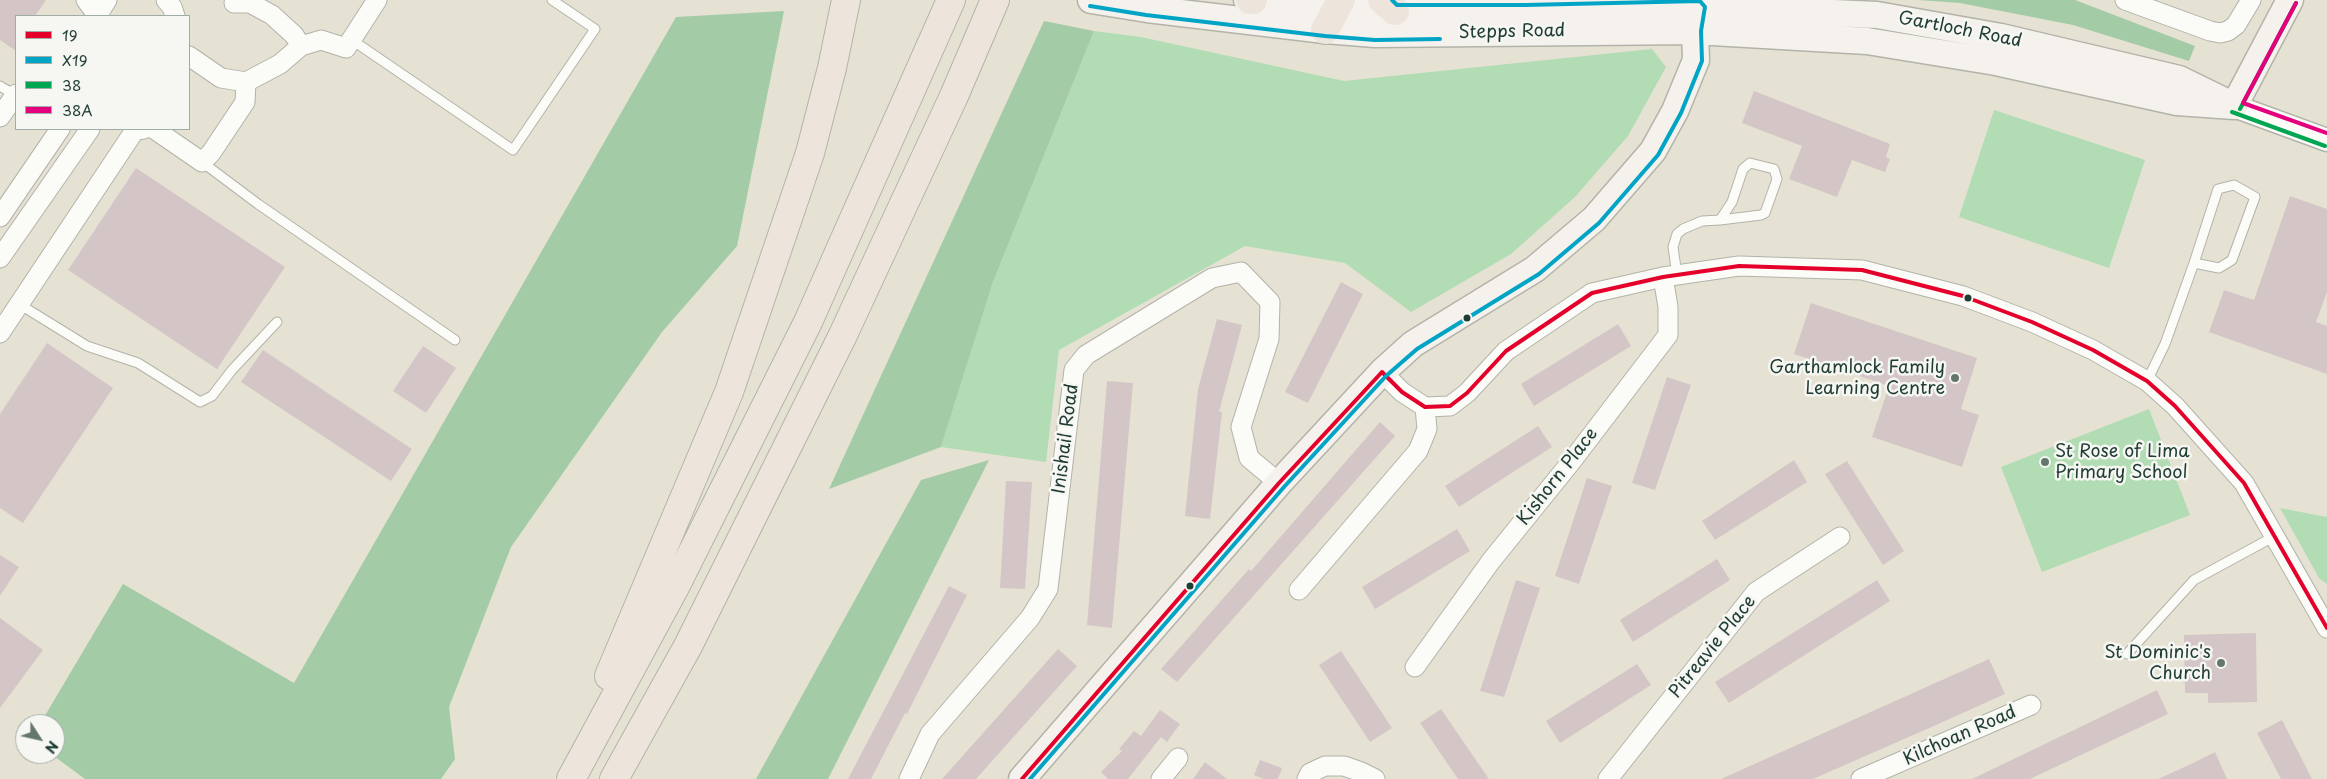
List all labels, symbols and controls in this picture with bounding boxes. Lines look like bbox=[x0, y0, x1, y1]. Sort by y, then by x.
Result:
street label: Gartloch Road bbox=[1896, 7, 2024, 53]
legend bbox=[15, 15, 190, 130]
street label: Stepps Road bbox=[1459, 20, 1565, 44]
text: 19 bbox=[62, 23, 78, 46]
text: X19 bbox=[62, 48, 87, 71]
text: 38 bbox=[62, 73, 81, 96]
text: 38A bbox=[62, 98, 93, 121]
unlabelled marker bbox=[1963, 293, 1973, 303]
unlabelled marker bbox=[1462, 313, 1472, 323]
place label: Garthamlock Family Learning Centre bbox=[1769, 357, 1945, 399]
marker: Garthamlock Family Learning Centre bbox=[1949, 372, 1961, 384]
street label: Inishail Road bbox=[1049, 383, 1083, 495]
street label: Kishorn Place bbox=[1513, 424, 1603, 530]
place label: St Rose of Lima Primary School bbox=[2055, 441, 2190, 484]
marker: St Rose of Lima Primary School bbox=[2039, 456, 2051, 468]
unlabelled marker bbox=[1185, 581, 1195, 591]
street label: Pitreavie Place bbox=[1665, 591, 1761, 703]
place label: St Dominic's Church bbox=[2104, 642, 2211, 684]
marker: St Dominic's Church bbox=[2215, 657, 2227, 669]
street label: Kilchoan Road bbox=[1900, 701, 2020, 771]
north arrow bbox=[15, 714, 65, 764]
text: N bbox=[40, 737, 64, 758]

